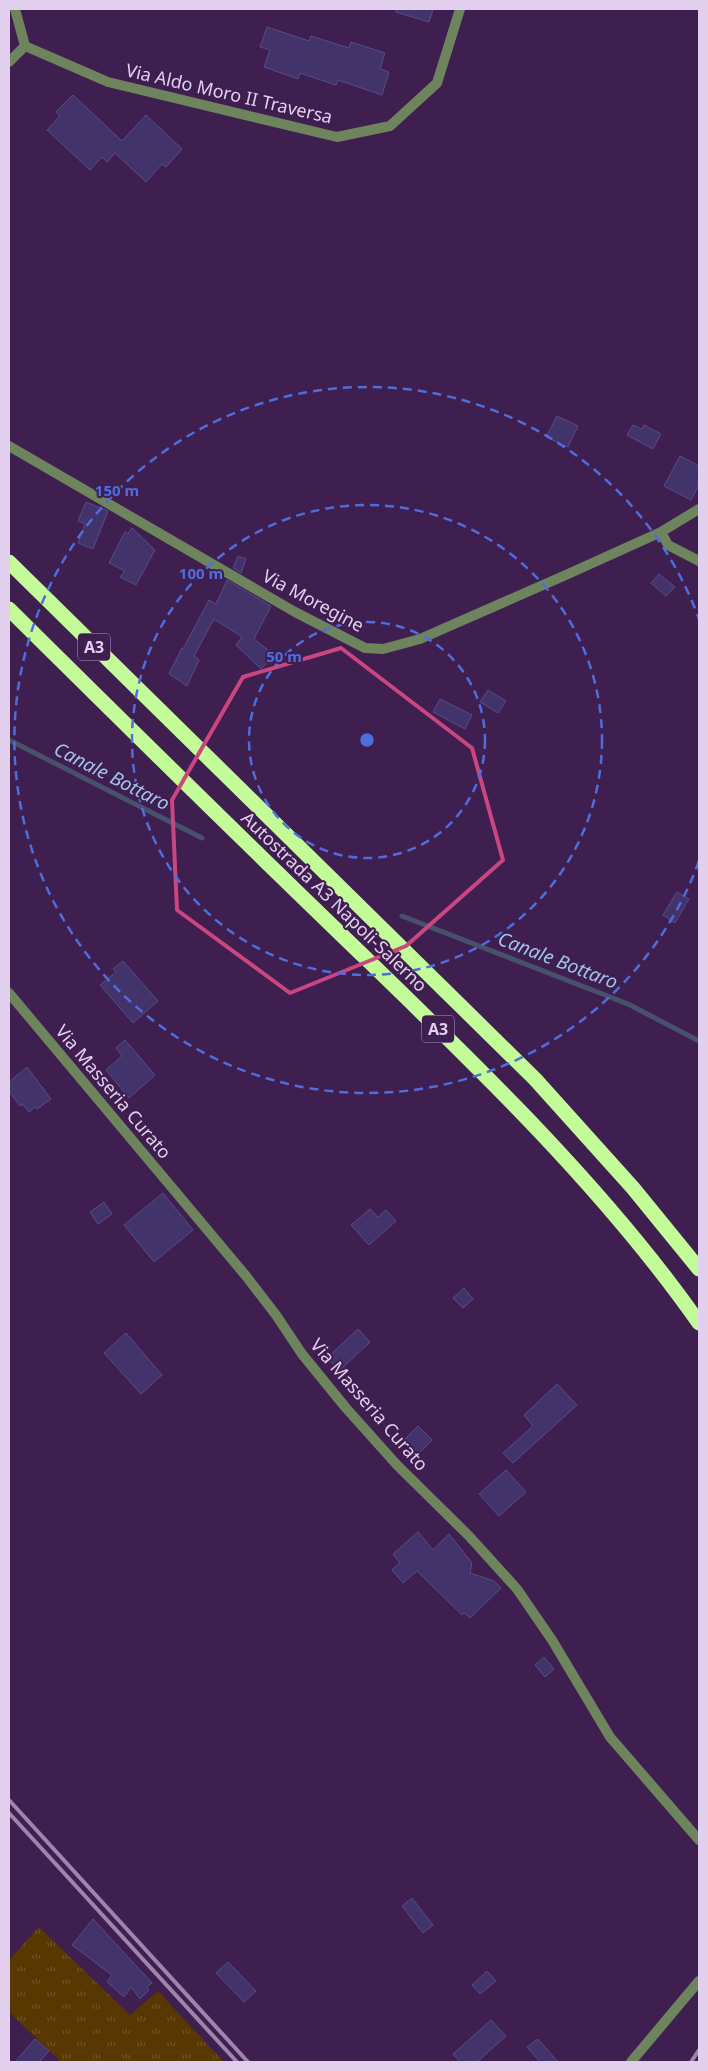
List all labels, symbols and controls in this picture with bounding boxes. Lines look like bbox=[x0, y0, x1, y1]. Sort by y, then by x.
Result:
street label: Via Aldo Moro II Traversa bbox=[123, 58, 335, 129]
text: 150 m bbox=[95, 480, 139, 500]
text: 100 m bbox=[179, 563, 223, 583]
street label: Via Moregine bbox=[259, 563, 368, 637]
road number: A3 bbox=[78, 634, 110, 660]
text: 50 m bbox=[266, 646, 302, 666]
centre of rings bbox=[358, 731, 376, 749]
water label: Canale Bottaro bbox=[50, 736, 174, 816]
street label: Autostrada A3 Napoli-Salerno bbox=[237, 806, 433, 997]
water label: Canale Bottaro bbox=[494, 925, 622, 995]
road number: A3 bbox=[422, 1016, 454, 1042]
street label: Via Masseria Curato bbox=[51, 1019, 177, 1163]
street label: Via Masseria Curato bbox=[306, 1333, 434, 1476]

